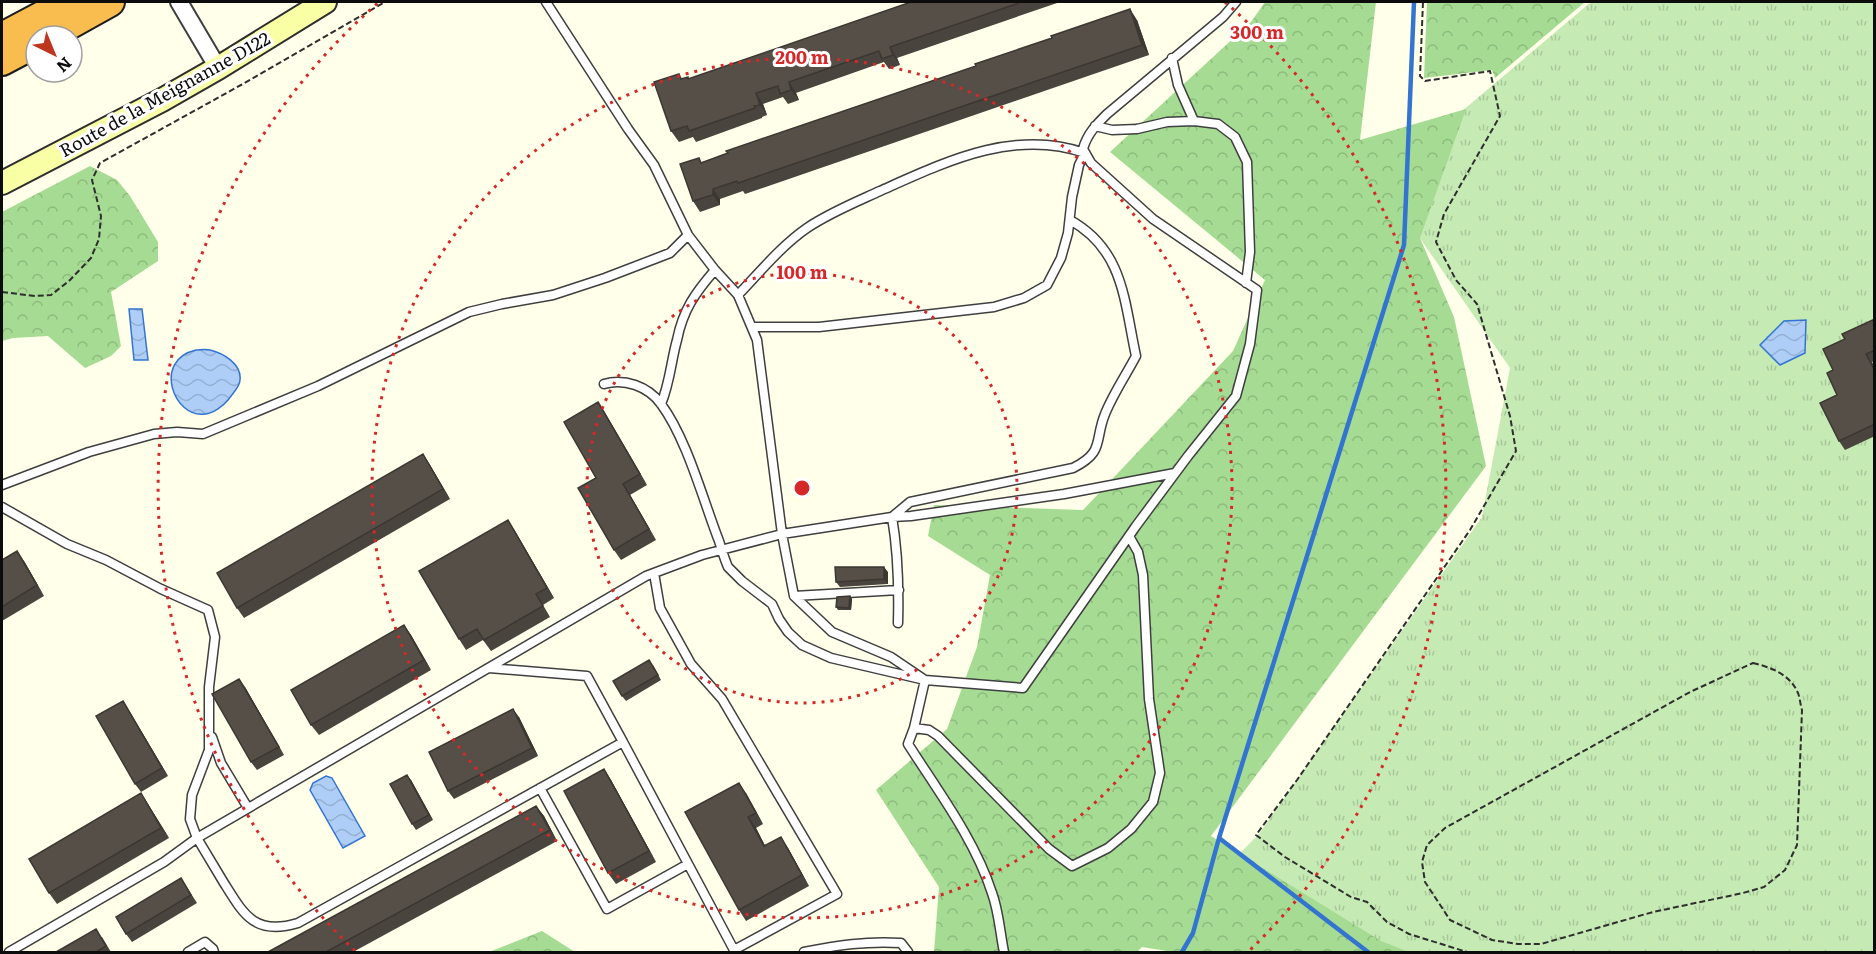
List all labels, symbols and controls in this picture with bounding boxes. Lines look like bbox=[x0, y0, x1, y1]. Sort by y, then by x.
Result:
text: 300 m bbox=[1230, 18, 1284, 45]
north arrow bbox=[24, 24, 84, 84]
street label: Route de la Meignanne D122 bbox=[54, 24, 275, 163]
text: 200 m bbox=[775, 43, 829, 70]
text: N bbox=[52, 52, 78, 79]
text: 100 m bbox=[776, 258, 828, 285]
centre of rings bbox=[792, 478, 812, 498]

